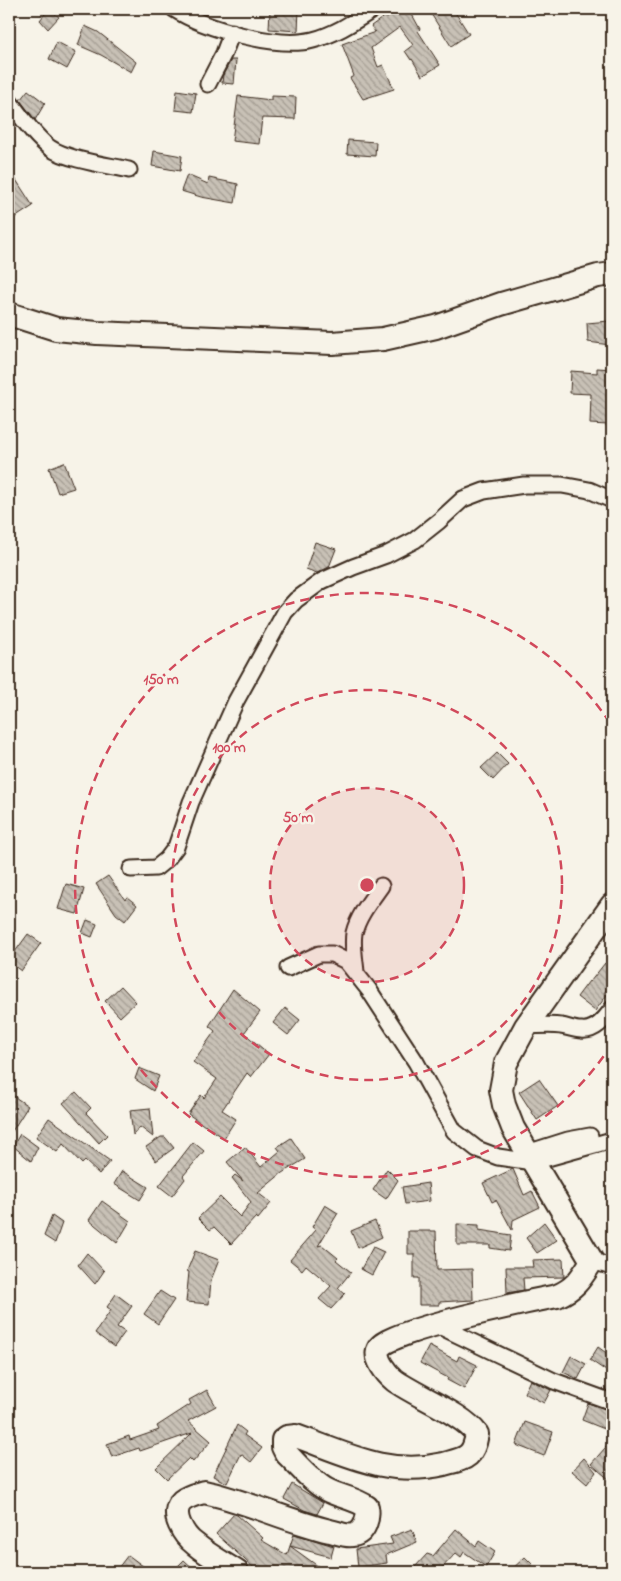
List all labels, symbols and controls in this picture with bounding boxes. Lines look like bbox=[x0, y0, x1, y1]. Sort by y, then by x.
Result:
text: 150 m bbox=[143, 669, 179, 691]
text: 100 m bbox=[212, 737, 246, 759]
text: 50 m bbox=[283, 807, 314, 829]
centre of rings bbox=[358, 876, 376, 894]

